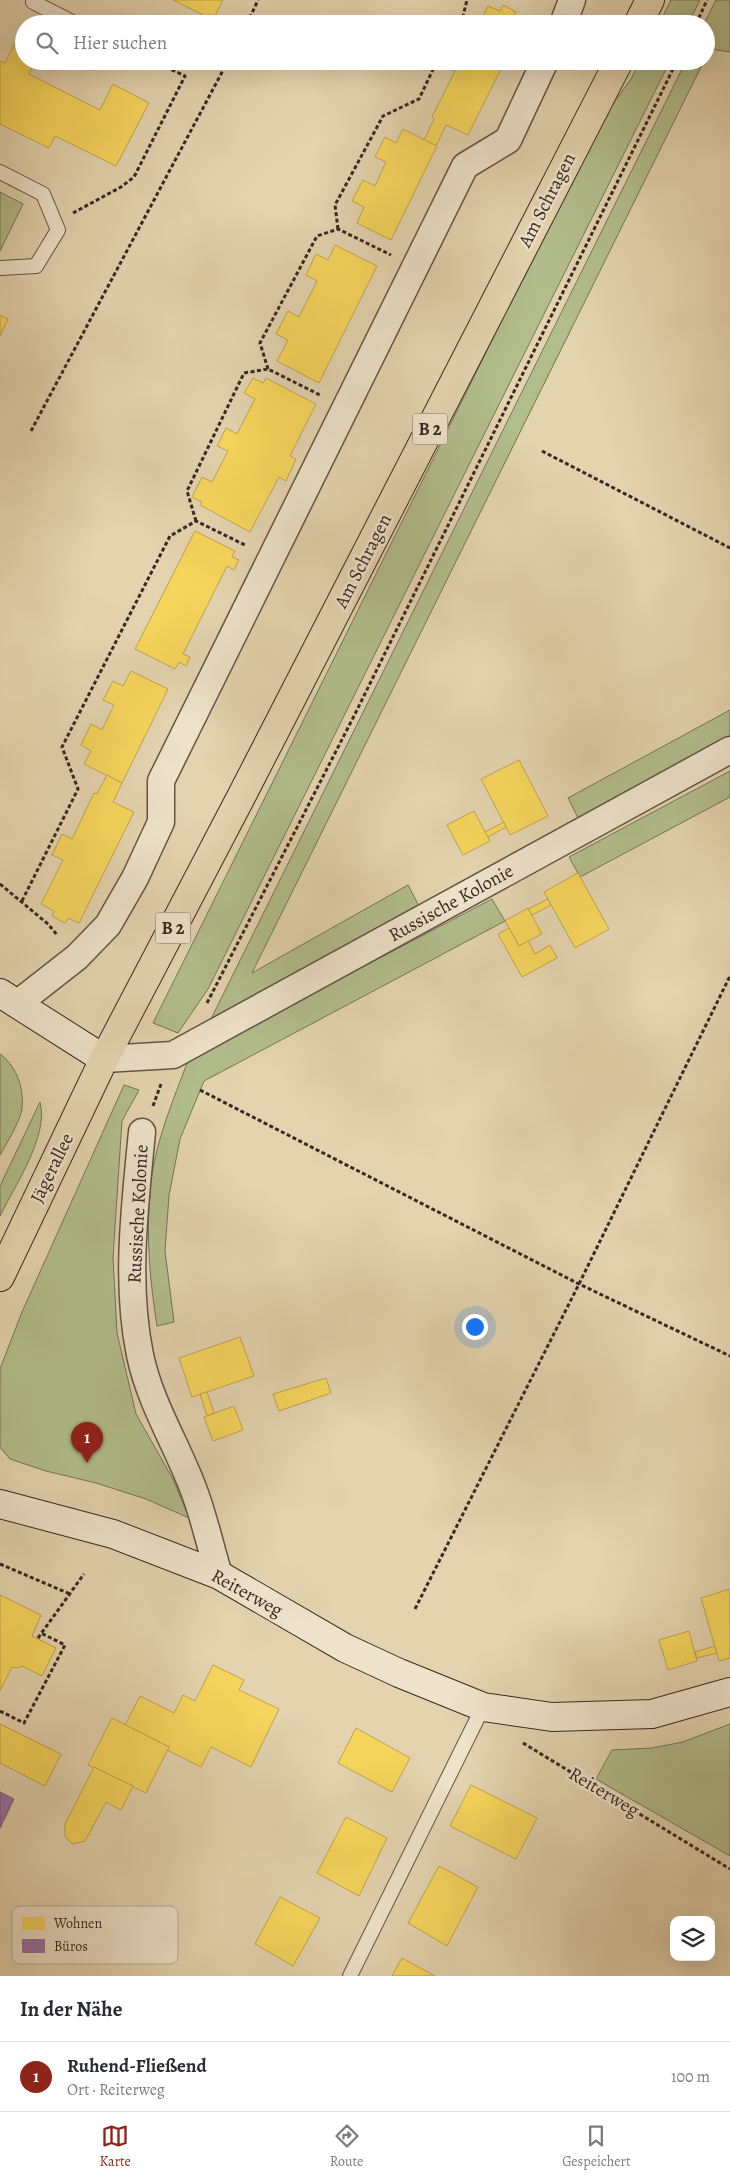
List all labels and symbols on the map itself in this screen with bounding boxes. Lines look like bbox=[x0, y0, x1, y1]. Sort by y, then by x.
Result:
street label: Am Schragen bbox=[512, 148, 582, 252]
road number: B 2 bbox=[412, 414, 448, 444]
street label: Am Schragen bbox=[328, 509, 398, 613]
street label: Russische Kolonie bbox=[384, 858, 518, 948]
road number: B 2 bbox=[156, 912, 190, 944]
street label: Jägerallee bbox=[24, 1129, 80, 1207]
street label: Russische Kolonie bbox=[121, 1144, 155, 1284]
your location bbox=[462, 1314, 488, 1340]
pin: 1 bbox=[71, 1422, 103, 1463]
street label: Reiterweg bbox=[207, 1563, 288, 1624]
street label: Reiterweg bbox=[564, 1761, 645, 1824]
legend bbox=[12, 1906, 178, 1964]
text: Wohnen bbox=[53, 1914, 102, 1933]
text: Büros bbox=[54, 1937, 88, 1956]

